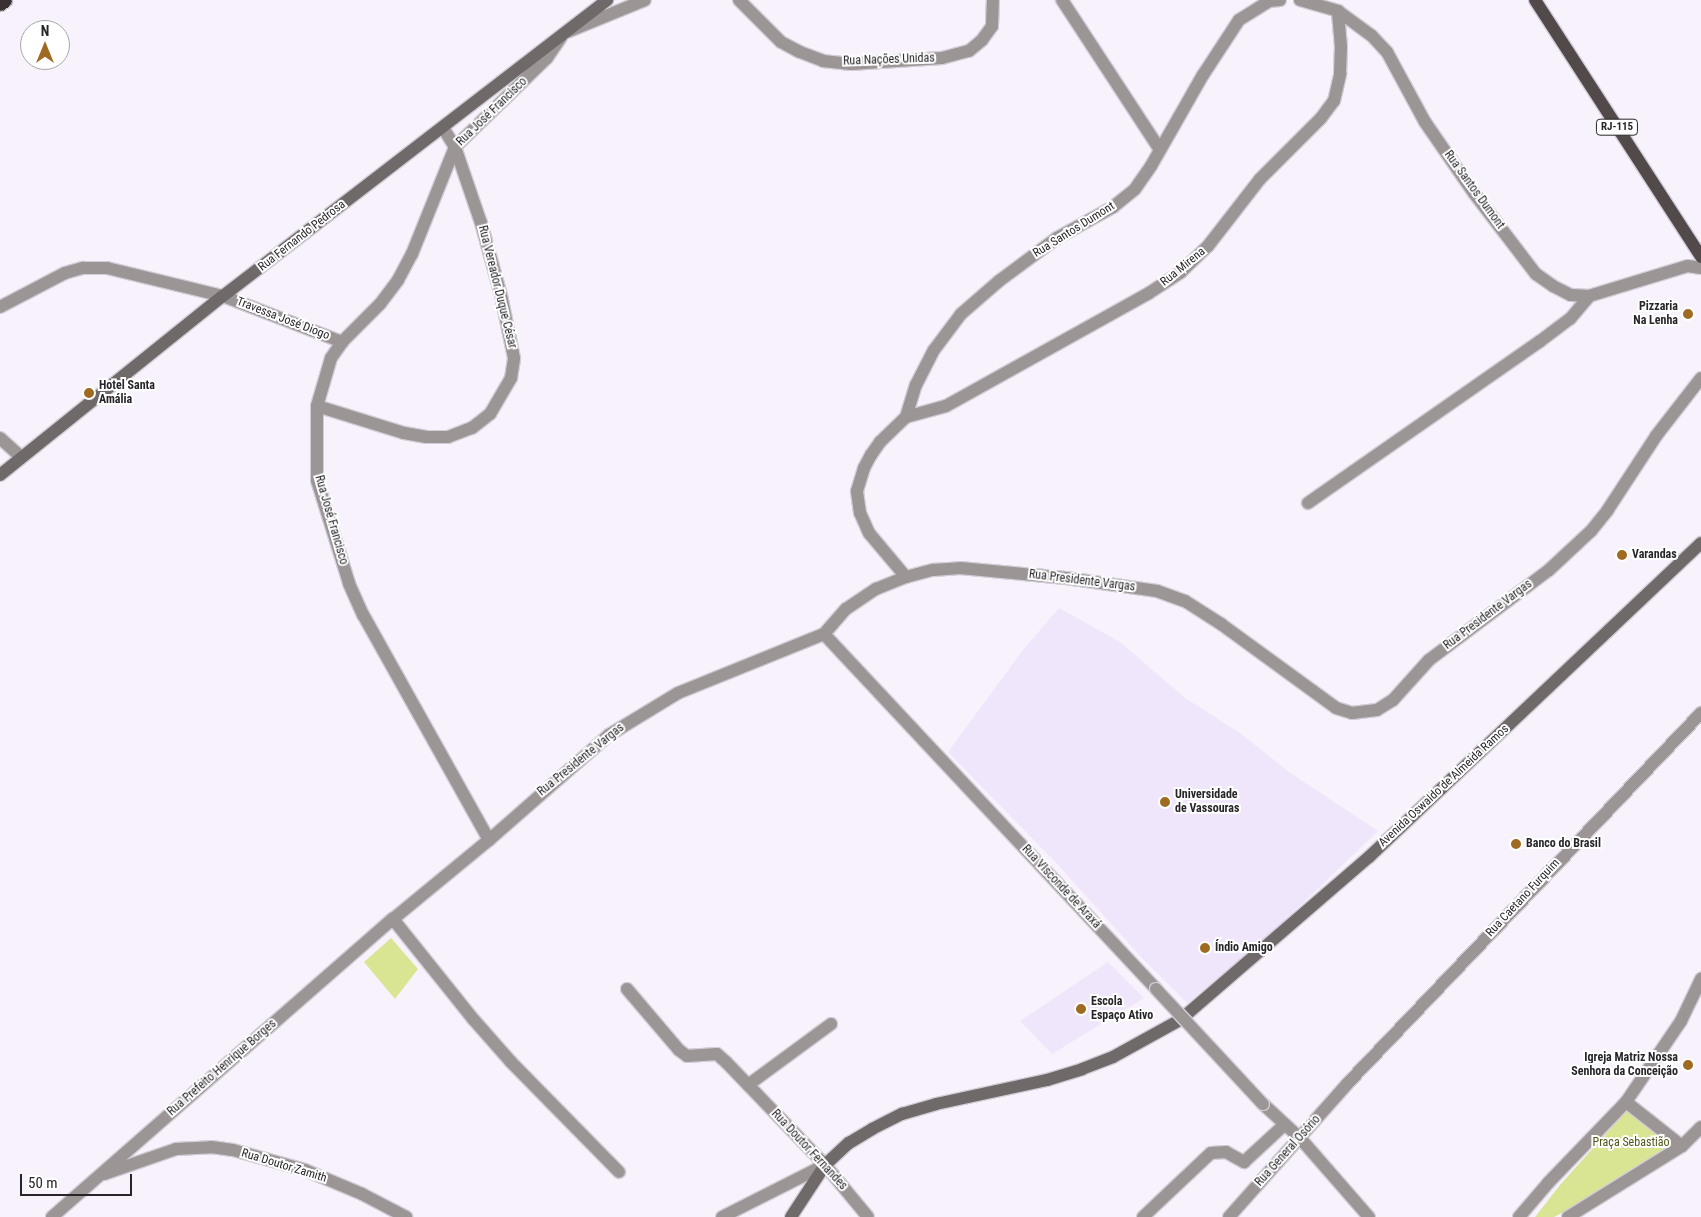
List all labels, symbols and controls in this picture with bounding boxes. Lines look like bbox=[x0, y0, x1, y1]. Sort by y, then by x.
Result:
north arrow bbox=[20, 20, 70, 70]
text: N bbox=[41, 23, 49, 39]
street label: Rua Nações Unidas bbox=[843, 51, 935, 69]
street label: Rua José Francisco bbox=[454, 75, 530, 149]
road number: RJ-115 bbox=[1596, 118, 1638, 136]
street label: Rua Santos Dumont bbox=[1441, 148, 1507, 232]
street label: Rua Fernando Pedrosa bbox=[256, 197, 348, 275]
street label: Rua Santos Dumont bbox=[1031, 199, 1117, 261]
street label: Rua Vereador Duque César bbox=[475, 224, 519, 350]
street label: Rua Mirena bbox=[1158, 245, 1208, 289]
street label: Travessa José Diogo bbox=[235, 295, 331, 343]
place label: Pizzaria Na Lenha bbox=[1633, 300, 1678, 328]
marker: Pizzaria Na Lenha bbox=[1682, 308, 1694, 320]
place label: Hotel Santa Amália bbox=[99, 379, 155, 407]
marker: Hotel Santa Amália bbox=[83, 387, 95, 399]
street label: Rua José Francisco bbox=[311, 474, 351, 566]
place label: Varandas bbox=[1632, 548, 1677, 562]
marker: Varandas bbox=[1616, 549, 1628, 561]
street label: Rua Presidente Vargas bbox=[1028, 567, 1136, 595]
street label: Rua Presidente Vargas bbox=[1441, 577, 1535, 653]
street label: Rua Presidente Vargas bbox=[535, 721, 627, 799]
street label: Avenida Oswaldo de Almeida Ramos bbox=[1376, 722, 1512, 850]
place label: Universidade de Vassouras bbox=[1175, 788, 1239, 816]
marker: Universidade de Vassouras bbox=[1159, 796, 1171, 808]
place label: Banco do Brasil bbox=[1526, 837, 1601, 851]
marker: Banco do Brasil bbox=[1510, 838, 1522, 850]
street label: Rua VIsconde de Araxá bbox=[1019, 842, 1103, 932]
street label: Rua Caetano Furquim bbox=[1483, 856, 1563, 940]
place label: Índio Amigo bbox=[1215, 941, 1273, 955]
marker: Índio Amigo bbox=[1199, 942, 1211, 954]
place label: Escola Espaço Ativo bbox=[1091, 995, 1153, 1023]
marker: Escola Espaço Ativo bbox=[1075, 1003, 1087, 1015]
street label: Rua Prefeito Henrique Borges bbox=[165, 1017, 279, 1119]
place label: Igreja Matriz Nossa Senhora da Conceição bbox=[1571, 1051, 1678, 1079]
marker: Igreja Matriz Nossa Senhora da Conceição bbox=[1682, 1059, 1694, 1071]
street label: Rua Doutor Fernandes bbox=[768, 1107, 850, 1193]
street label: Rua General Osório bbox=[1252, 1113, 1324, 1189]
park label: Praça Sebastião bbox=[1593, 1136, 1669, 1150]
street label: Rua Doutor Zamith bbox=[240, 1146, 328, 1186]
scale bar bbox=[22, 1164, 135, 1196]
text: 50 m bbox=[28, 1174, 58, 1192]

